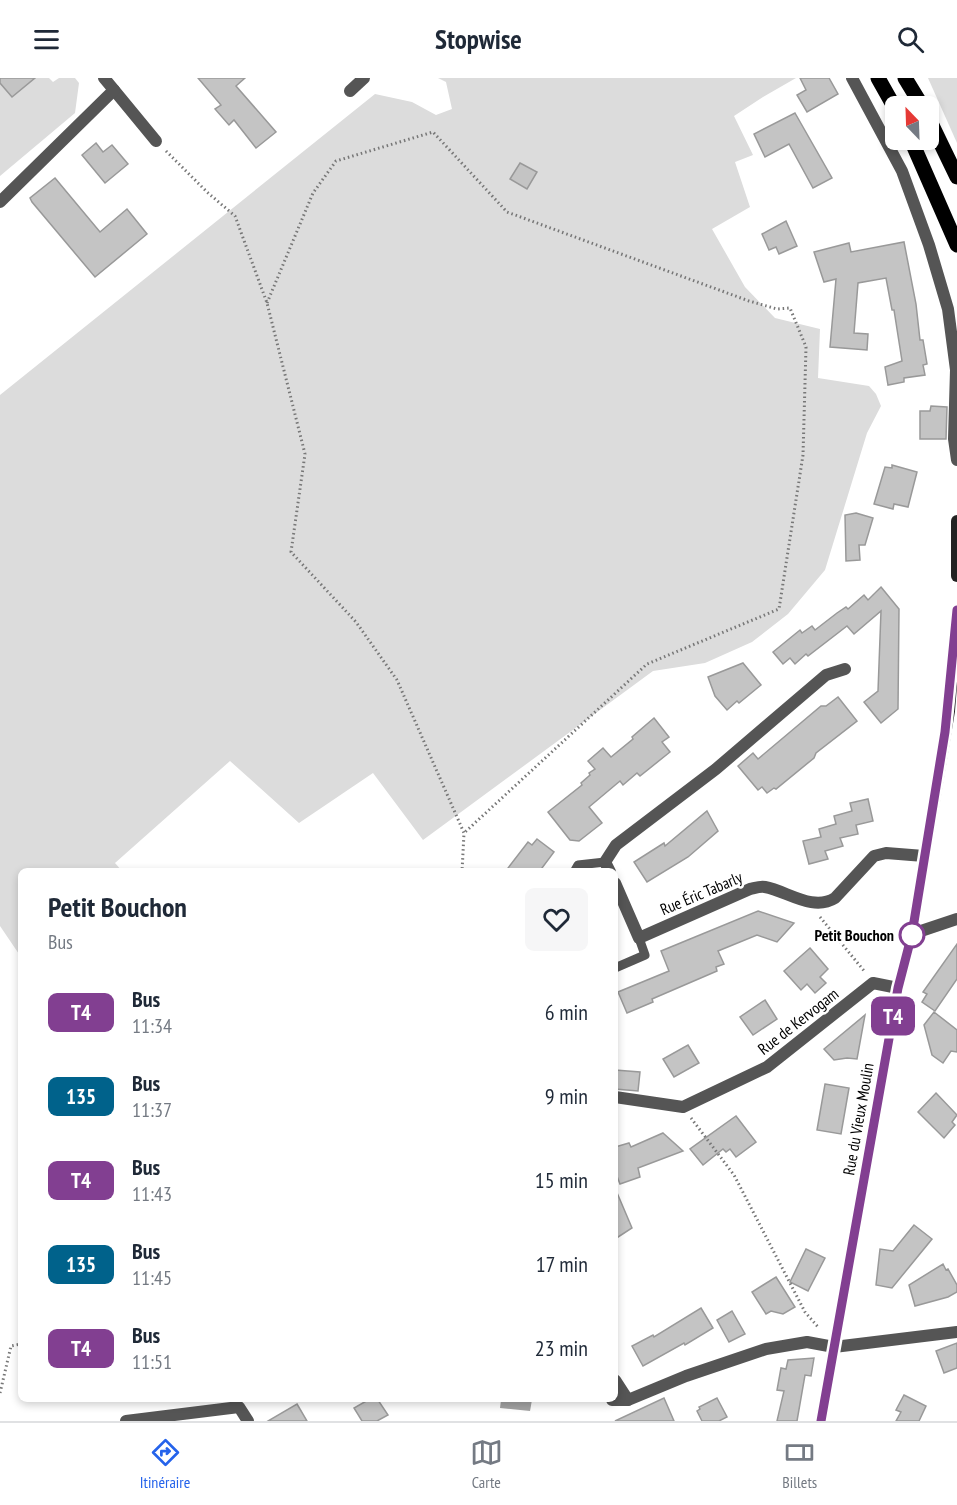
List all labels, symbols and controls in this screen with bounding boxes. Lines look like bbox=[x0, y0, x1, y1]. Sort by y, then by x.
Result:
text: Stopwise bbox=[435, 22, 522, 56]
icon: menu bbox=[30, 23, 63, 56]
icon: search bbox=[894, 23, 927, 56]
north arrow bbox=[885, 96, 939, 150]
map controls bbox=[885, 96, 939, 150]
street label: Rue Éric Tabarly bbox=[657, 867, 745, 919]
text: Petit Bouchon bbox=[48, 888, 187, 925]
button: heart bbox=[525, 888, 588, 951]
marker: Petit Bouchon bbox=[899, 922, 925, 948]
place label: Petit Bouchon bbox=[815, 925, 894, 945]
text: Bus bbox=[48, 929, 73, 955]
street label: Rue de Kervogam bbox=[754, 983, 842, 1059]
text: Bus bbox=[132, 985, 160, 1013]
line badge: T4 bbox=[866, 996, 920, 1036]
text: 6 min bbox=[545, 998, 588, 1026]
text: T4 bbox=[71, 999, 91, 1026]
text: T4 bbox=[883, 1003, 903, 1030]
text: 11:34 bbox=[132, 1013, 172, 1039]
street label: Rue du Vieux Moulin bbox=[838, 1061, 878, 1177]
text: Bus bbox=[132, 1069, 160, 1097]
text: 9 min bbox=[545, 1082, 588, 1110]
text: 135 bbox=[66, 1083, 96, 1110]
text: 11:37 bbox=[132, 1097, 172, 1123]
text: Bus bbox=[132, 1153, 160, 1181]
text: 15 min bbox=[535, 1166, 588, 1194]
text: T4 bbox=[71, 1167, 91, 1194]
text: 11:43 bbox=[132, 1181, 172, 1207]
text: Bus bbox=[132, 1237, 160, 1265]
text: 17 min bbox=[536, 1250, 588, 1278]
text: 135 bbox=[66, 1251, 96, 1278]
text: 11:45 bbox=[132, 1265, 172, 1291]
text: Bus bbox=[132, 1321, 160, 1349]
text: 23 min bbox=[535, 1334, 588, 1362]
text: T4 bbox=[71, 1335, 91, 1362]
text: 11:51 bbox=[132, 1349, 172, 1375]
tab: Itinéraire bbox=[140, 1436, 190, 1492]
tab: Carte bbox=[470, 1436, 503, 1492]
tab: Billets bbox=[782, 1436, 817, 1492]

